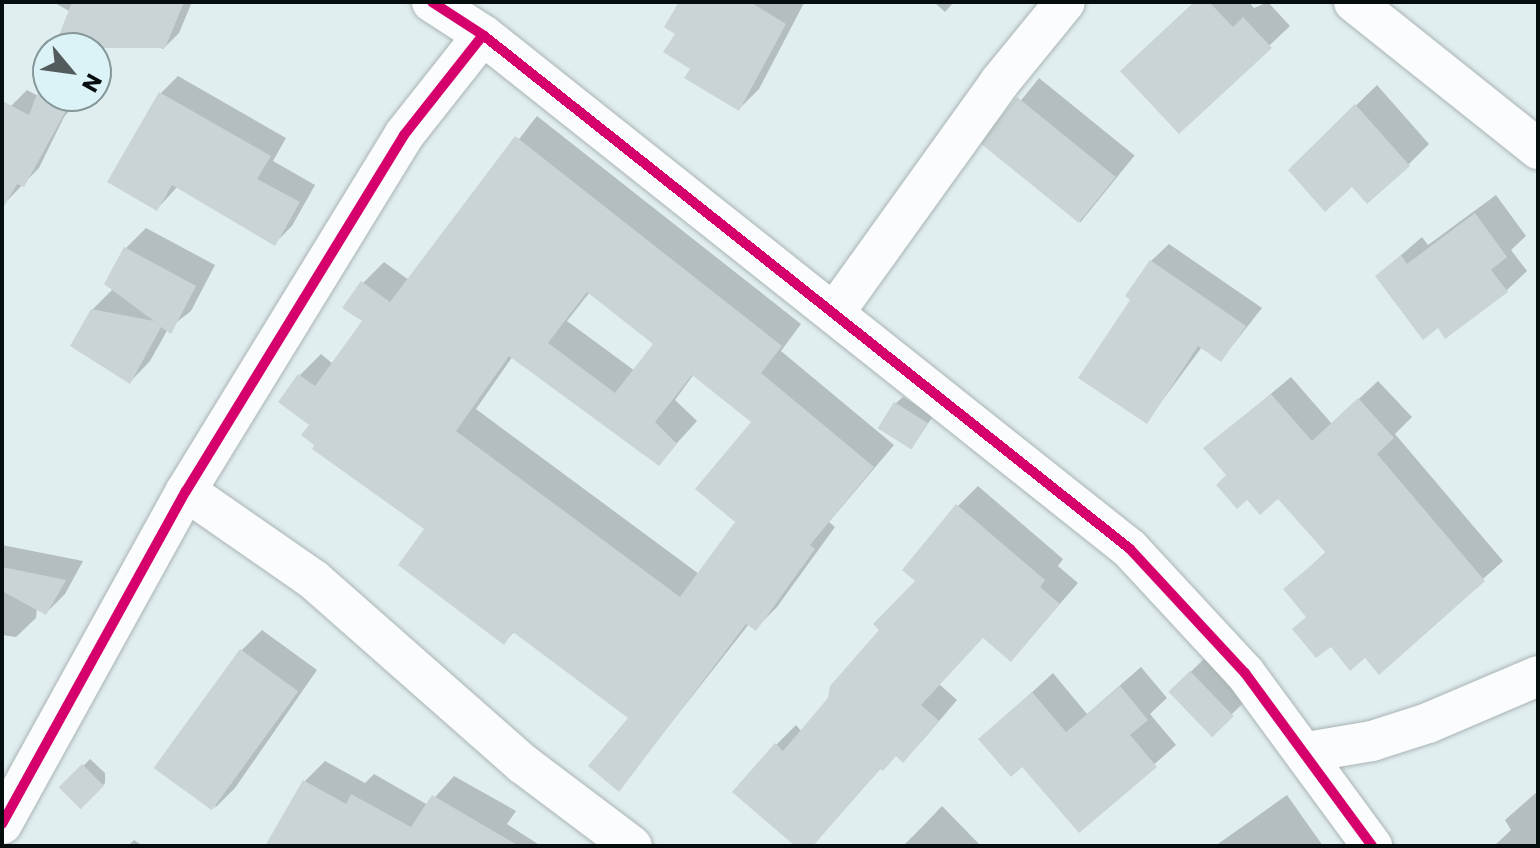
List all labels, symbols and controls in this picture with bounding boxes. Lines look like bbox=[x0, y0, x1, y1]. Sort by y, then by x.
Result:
north arrow bbox=[32, 32, 112, 112]
text: N bbox=[74, 68, 109, 98]

